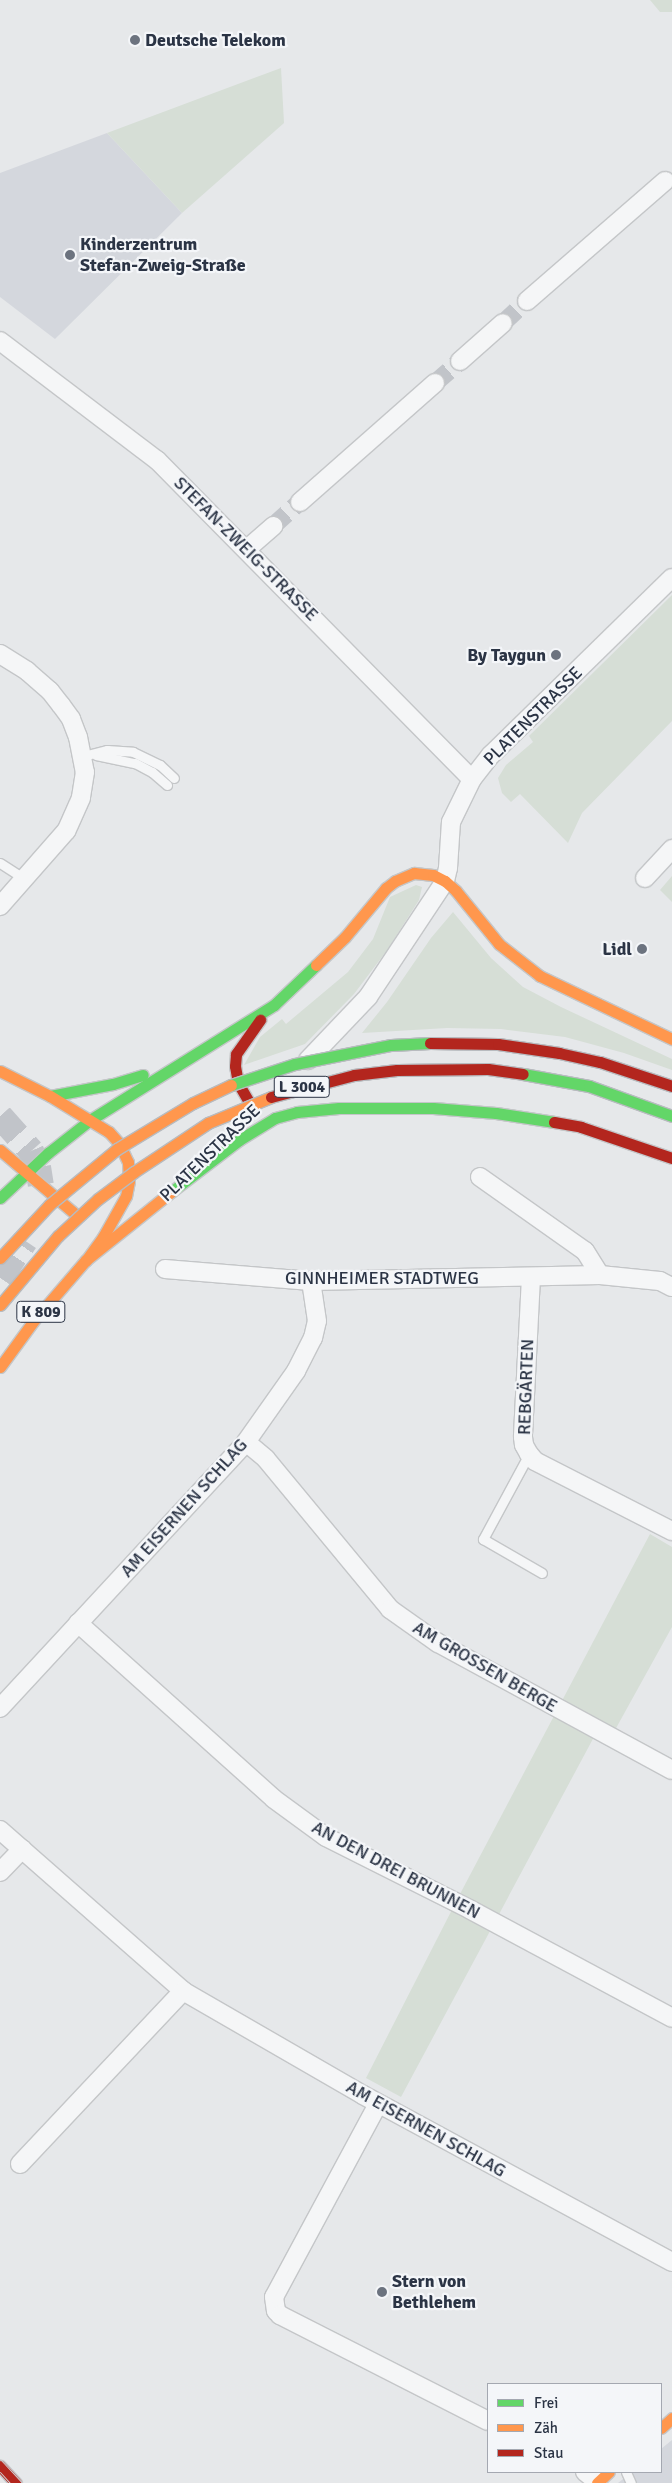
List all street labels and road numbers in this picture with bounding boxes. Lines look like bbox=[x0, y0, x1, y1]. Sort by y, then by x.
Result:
street label: STEFAN-ZWEIG-STRASSE bbox=[169, 472, 323, 626]
street label: PLATENSTRASSE bbox=[479, 662, 587, 770]
road number: L 3004 bbox=[273, 1074, 331, 1100]
street label: PLATENSTRASSE bbox=[155, 1100, 265, 1206]
street label: GINNHEIMER STADTWEG bbox=[285, 1267, 479, 1289]
road number: K 809 bbox=[16, 1298, 66, 1325]
street label: REBGÄRTEN bbox=[514, 1339, 538, 1435]
street label: AM EISERNEN SCHLAG bbox=[116, 1434, 252, 1582]
street label: AM GROSSEN BERGE bbox=[409, 1617, 561, 1717]
street label: AN DEN DREI BRUNNEN bbox=[308, 1816, 484, 1924]
street label: AM EISERNEN SCHLAG bbox=[342, 2076, 510, 2182]

